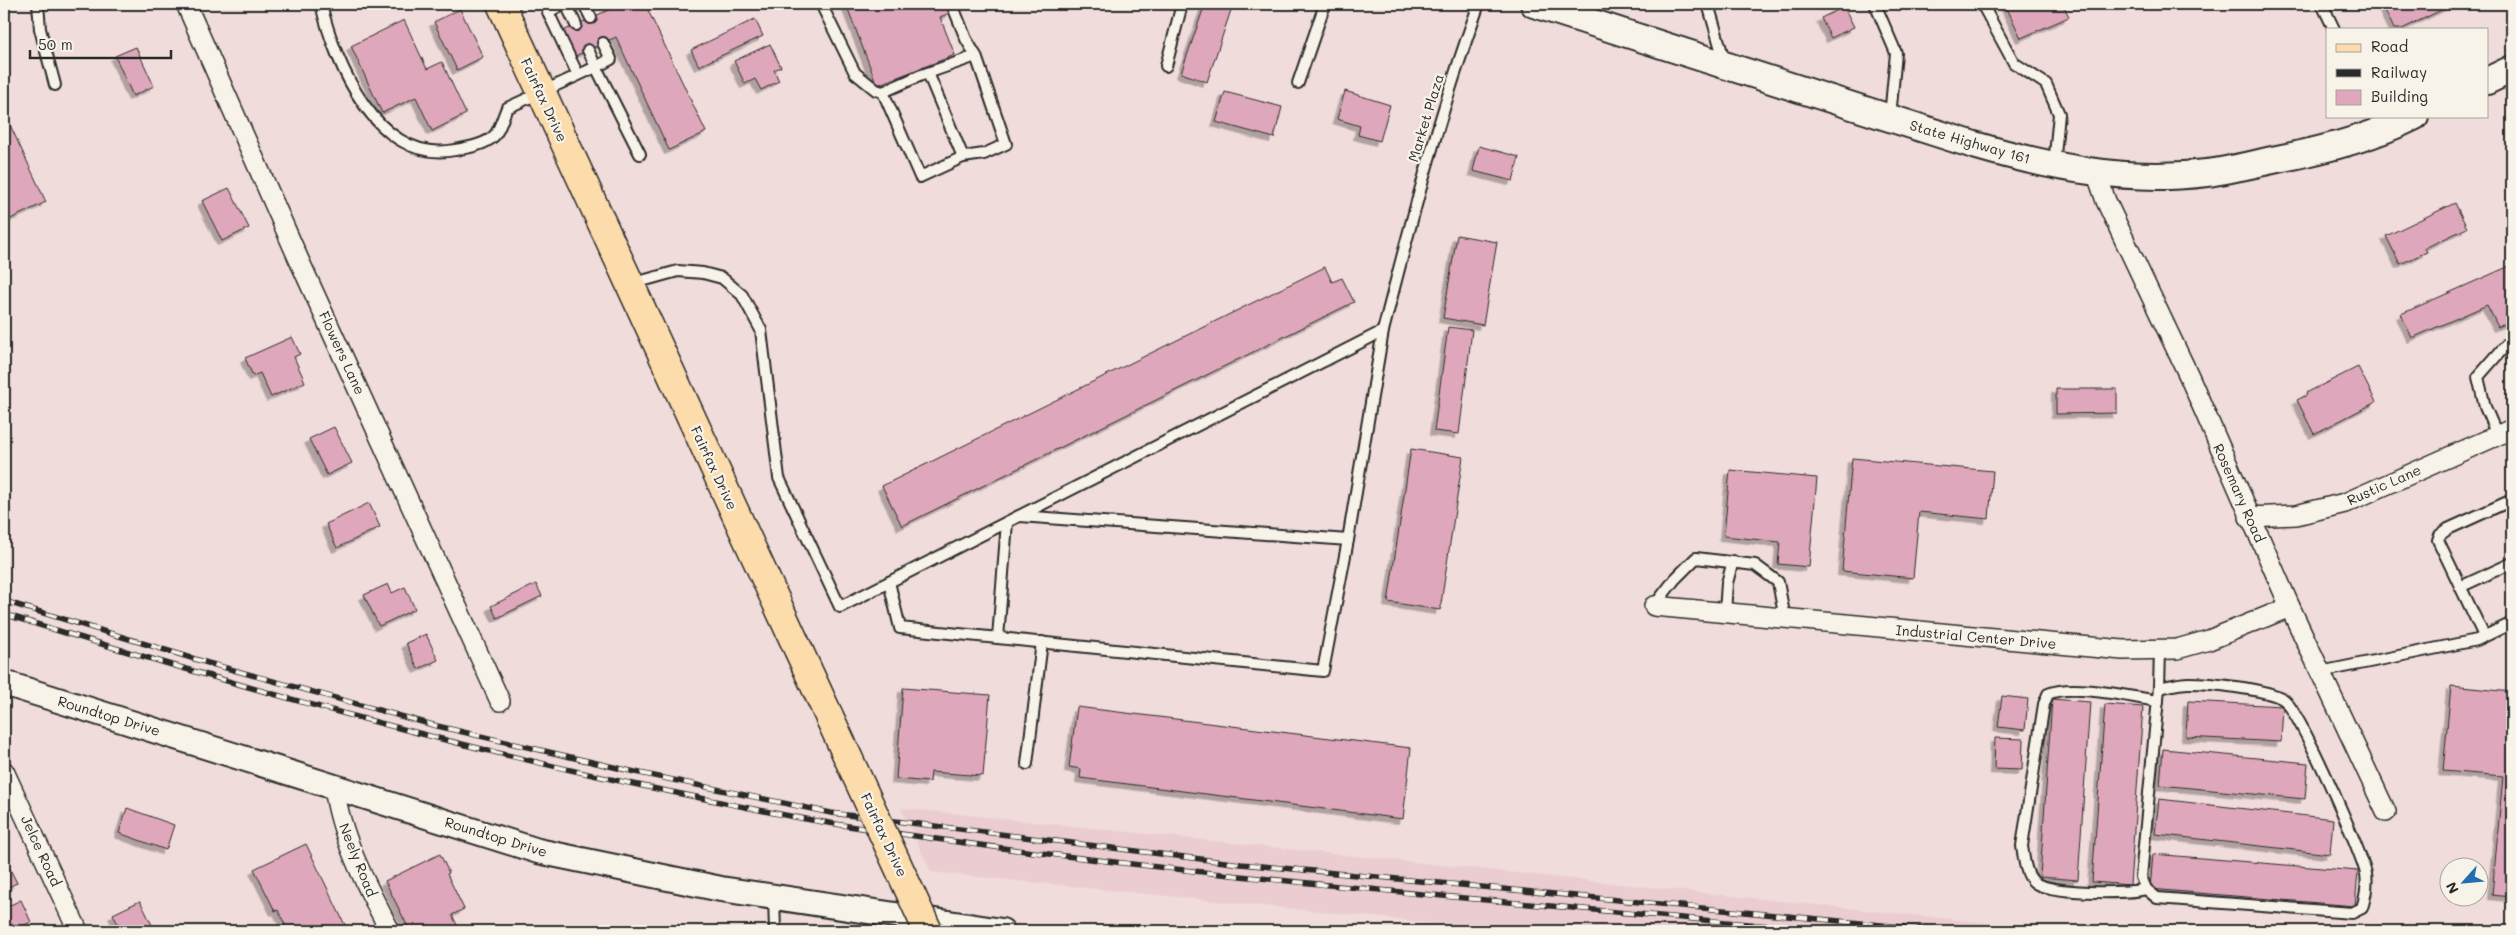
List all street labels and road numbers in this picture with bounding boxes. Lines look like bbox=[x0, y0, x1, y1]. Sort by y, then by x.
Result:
street label: Fairfax Drive bbox=[517, 55, 572, 145]
street label: Market Plaza bbox=[1403, 72, 1448, 164]
street label: State Highway 161 bbox=[1908, 115, 2033, 168]
street label: Flowers Lane bbox=[315, 308, 370, 398]
street label: Fairfax Drive bbox=[687, 423, 742, 513]
street label: Rosemary Road bbox=[2209, 440, 2270, 545]
street label: Rustic Lane bbox=[2344, 460, 2424, 509]
street label: Industrial Center Drive bbox=[1895, 620, 2057, 653]
street label: Roundtop Drive bbox=[56, 691, 163, 740]
street label: Fairfax Drive bbox=[857, 790, 912, 880]
street label: Jelce Road bbox=[17, 812, 66, 889]
street label: Roundtop Drive bbox=[443, 812, 550, 861]
street label: Neely Road bbox=[335, 820, 382, 900]

